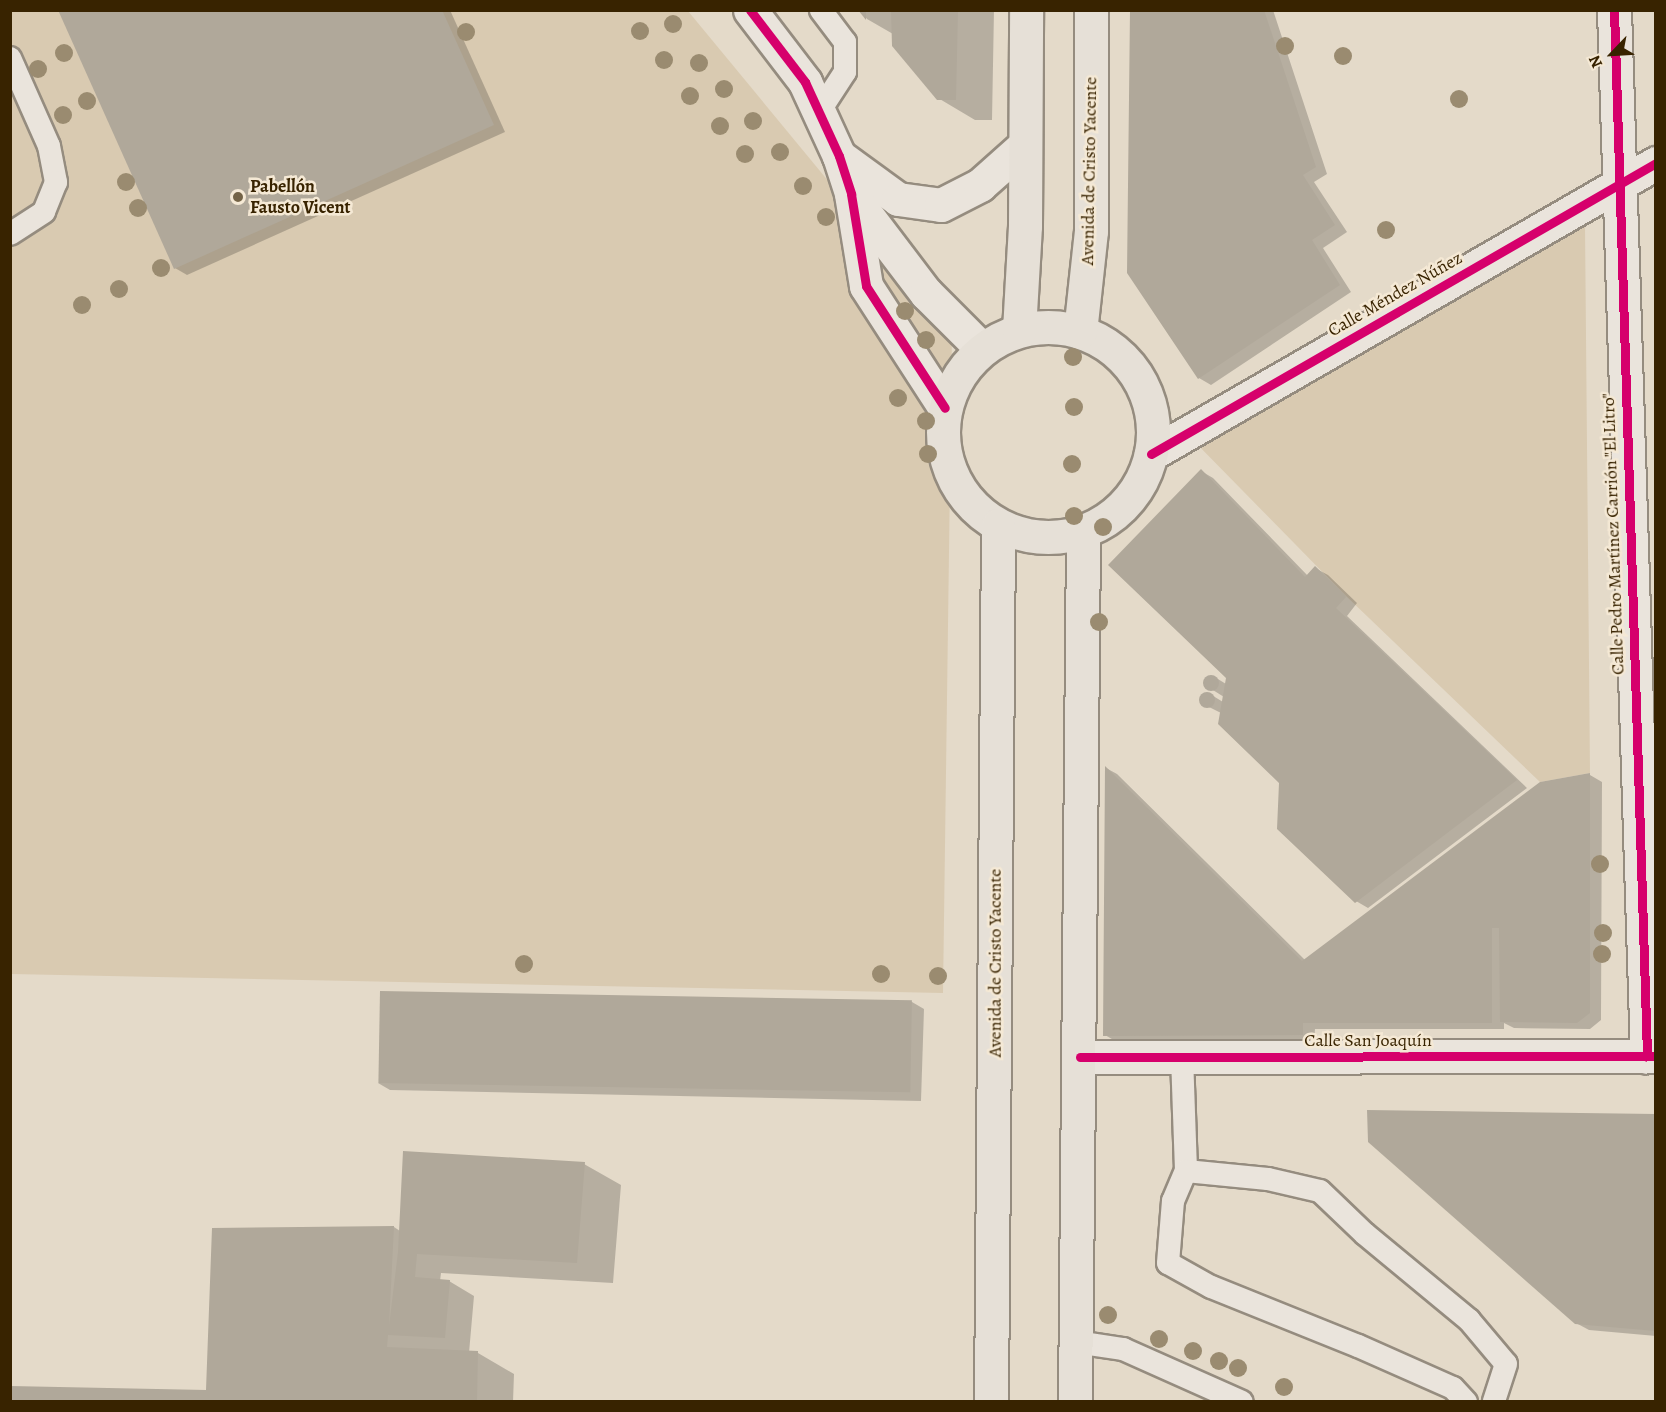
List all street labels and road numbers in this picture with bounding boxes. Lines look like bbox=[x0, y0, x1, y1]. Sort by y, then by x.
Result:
street label: Avenida de Cristo Yacente bbox=[1077, 76, 1101, 266]
street label: Calle Méndez Núñez bbox=[1324, 247, 1466, 341]
street label: Calle Pedro Martínez Carrión "El Litro" bbox=[1597, 393, 1629, 675]
street label: Avenida de Cristo Yacente bbox=[984, 869, 1006, 1057]
street label: Calle San Joaquín bbox=[1304, 1029, 1432, 1051]

